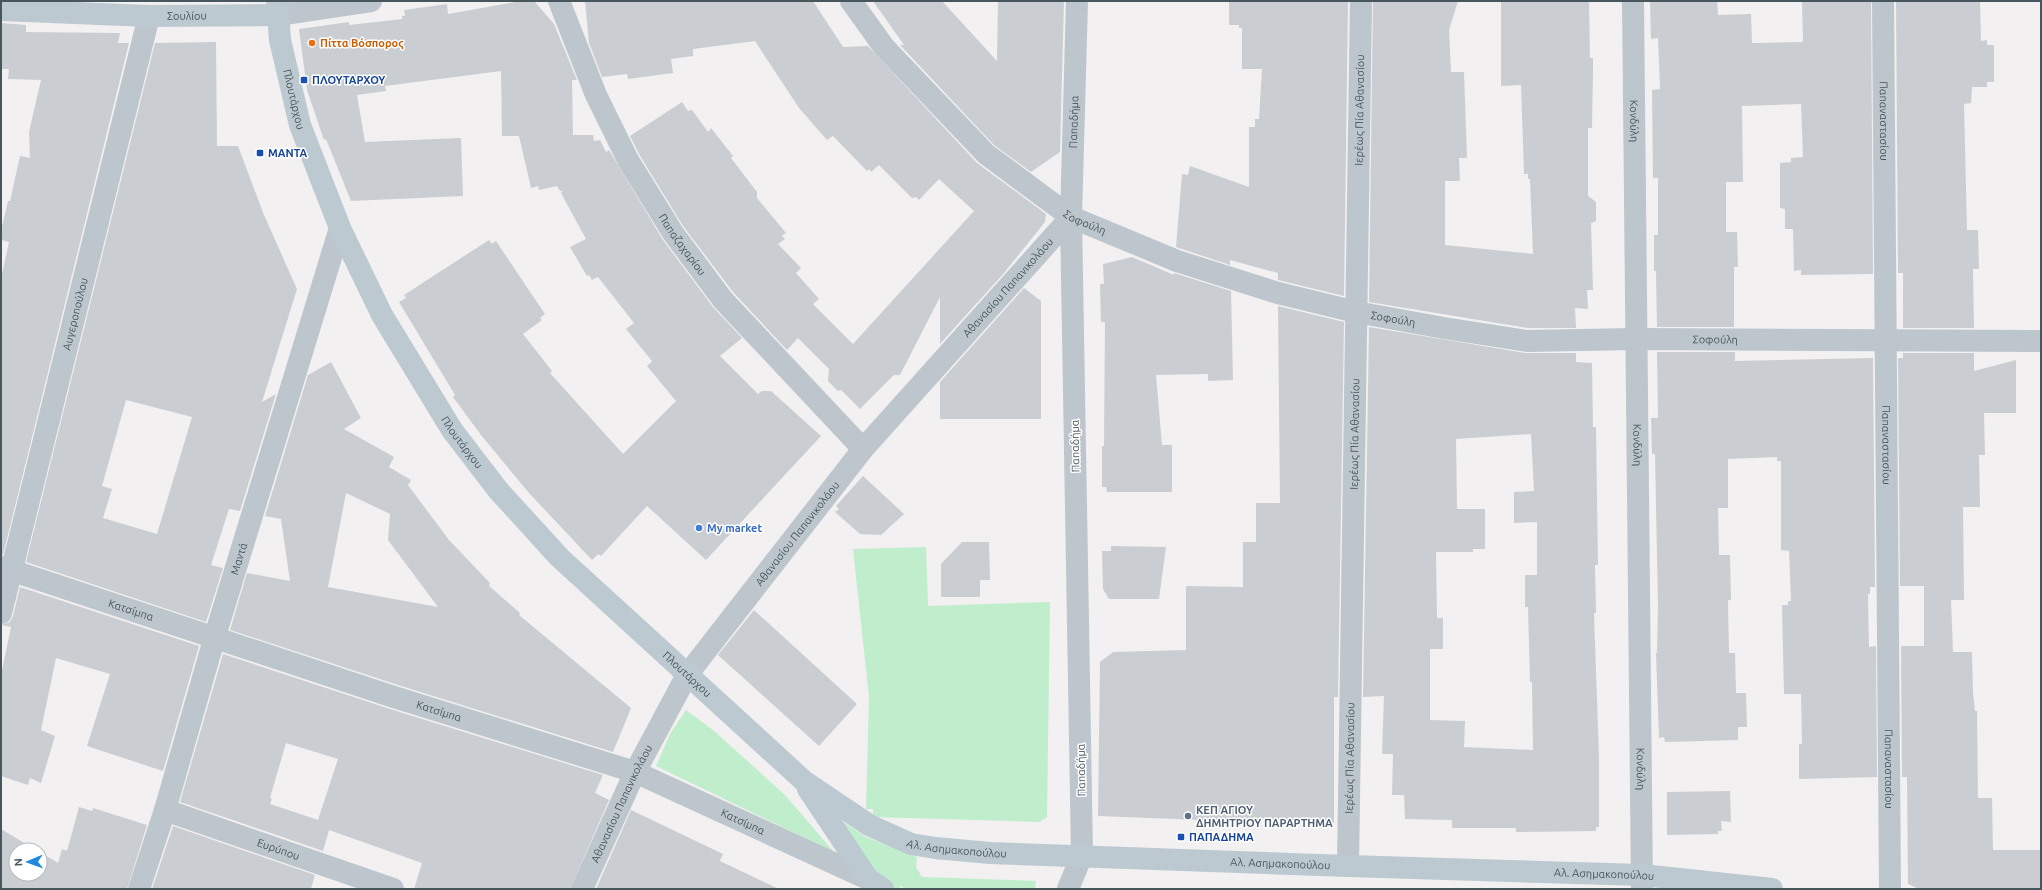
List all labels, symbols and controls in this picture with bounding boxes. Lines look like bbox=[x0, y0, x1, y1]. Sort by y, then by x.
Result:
street label: Σουλίου bbox=[167, 10, 207, 22]
place label: Πίττα Βόσπορος bbox=[320, 37, 404, 50]
marker: Πίττα Βόσπορος bbox=[307, 38, 317, 48]
street label: Ιερέως Πία Αθανασίου bbox=[1353, 54, 1366, 166]
street label: Πλουτάρχου bbox=[281, 68, 307, 131]
place label: ΠΛΟΥΤΑΡΧΟΥ bbox=[312, 74, 385, 86]
marker: ΠΛΟΥΤΑΡΧΟΥ bbox=[299, 75, 309, 85]
street label: Παπαναστασίου bbox=[1878, 81, 1890, 161]
street label: Παπαδήμα bbox=[1067, 95, 1080, 148]
street label: Κονδύλη bbox=[1628, 100, 1640, 142]
place label: ΜΑΝΤΑ bbox=[268, 147, 308, 159]
marker: ΜΑΝΤΑ bbox=[255, 148, 265, 158]
street label: Σοφούλη bbox=[1061, 207, 1108, 237]
street label: Παπαζαχαρίου bbox=[657, 211, 708, 278]
street label: Αθανασίου Παπανικολάου bbox=[960, 235, 1055, 339]
street label: Αυγεροπούλου bbox=[60, 277, 90, 352]
street label: Σοφούλη bbox=[1370, 309, 1417, 329]
street label: Σοφούλη bbox=[1693, 333, 1738, 346]
street label: Ιερέως Πία Αθανασίου bbox=[1348, 378, 1361, 490]
street label: Παπαναστασίου bbox=[1880, 405, 1893, 485]
street label: Πλουτάρχου bbox=[439, 414, 485, 471]
street label: Παπαδήμα bbox=[1069, 419, 1081, 472]
street label: Κονδύλη bbox=[1631, 424, 1644, 466]
street label: Αθανασίου Παπανικολάου bbox=[753, 479, 842, 588]
place label: My market bbox=[707, 522, 762, 534]
marker: My market bbox=[694, 523, 704, 533]
street label: Μαντά bbox=[228, 541, 249, 576]
street label: Κατσίμπα bbox=[107, 597, 156, 623]
street label: Πλουτάρχου bbox=[660, 649, 714, 699]
street label: Κατσίμπα bbox=[415, 698, 463, 724]
street label: Ιερέως Πία Αθανασίου bbox=[1343, 702, 1356, 814]
street label: Παπαναστασίου bbox=[1883, 729, 1895, 809]
street label: Αθανασίου Παπανικολάου bbox=[589, 743, 654, 865]
street label: Παπαδήμα bbox=[1075, 743, 1087, 796]
street label: Κονδύλη bbox=[1635, 748, 1647, 790]
place label: ΚΕΠ ΑΓΙΟΥ ΔΗΜΗΤΡΙΟΥ ΠΑΡΑΡΤΗΜΑ bbox=[1196, 804, 1333, 829]
street label: Κατσίμπα bbox=[719, 806, 767, 837]
marker: ΚΕΠ ΑΓΙΟΥ ΔΗΜΗΤΡΙΟΥ ΠΑΡΑΡΤΗΜΑ bbox=[1183, 811, 1193, 821]
place label: ΠΑΠΑΔΗΜΑ bbox=[1189, 831, 1254, 843]
marker: ΠΑΠΑΔΗΜΑ bbox=[1176, 832, 1186, 842]
street label: Ευρύπου bbox=[256, 836, 301, 862]
street label: Αλ. Ασημακοπούλου bbox=[905, 837, 1007, 860]
north arrow bbox=[8, 842, 48, 882]
street label: Αλ. Ασημακοπούλου bbox=[1230, 856, 1331, 871]
text: N bbox=[12, 858, 24, 867]
street label: Αλ. Ασημακοπούλου bbox=[1554, 866, 1655, 882]

